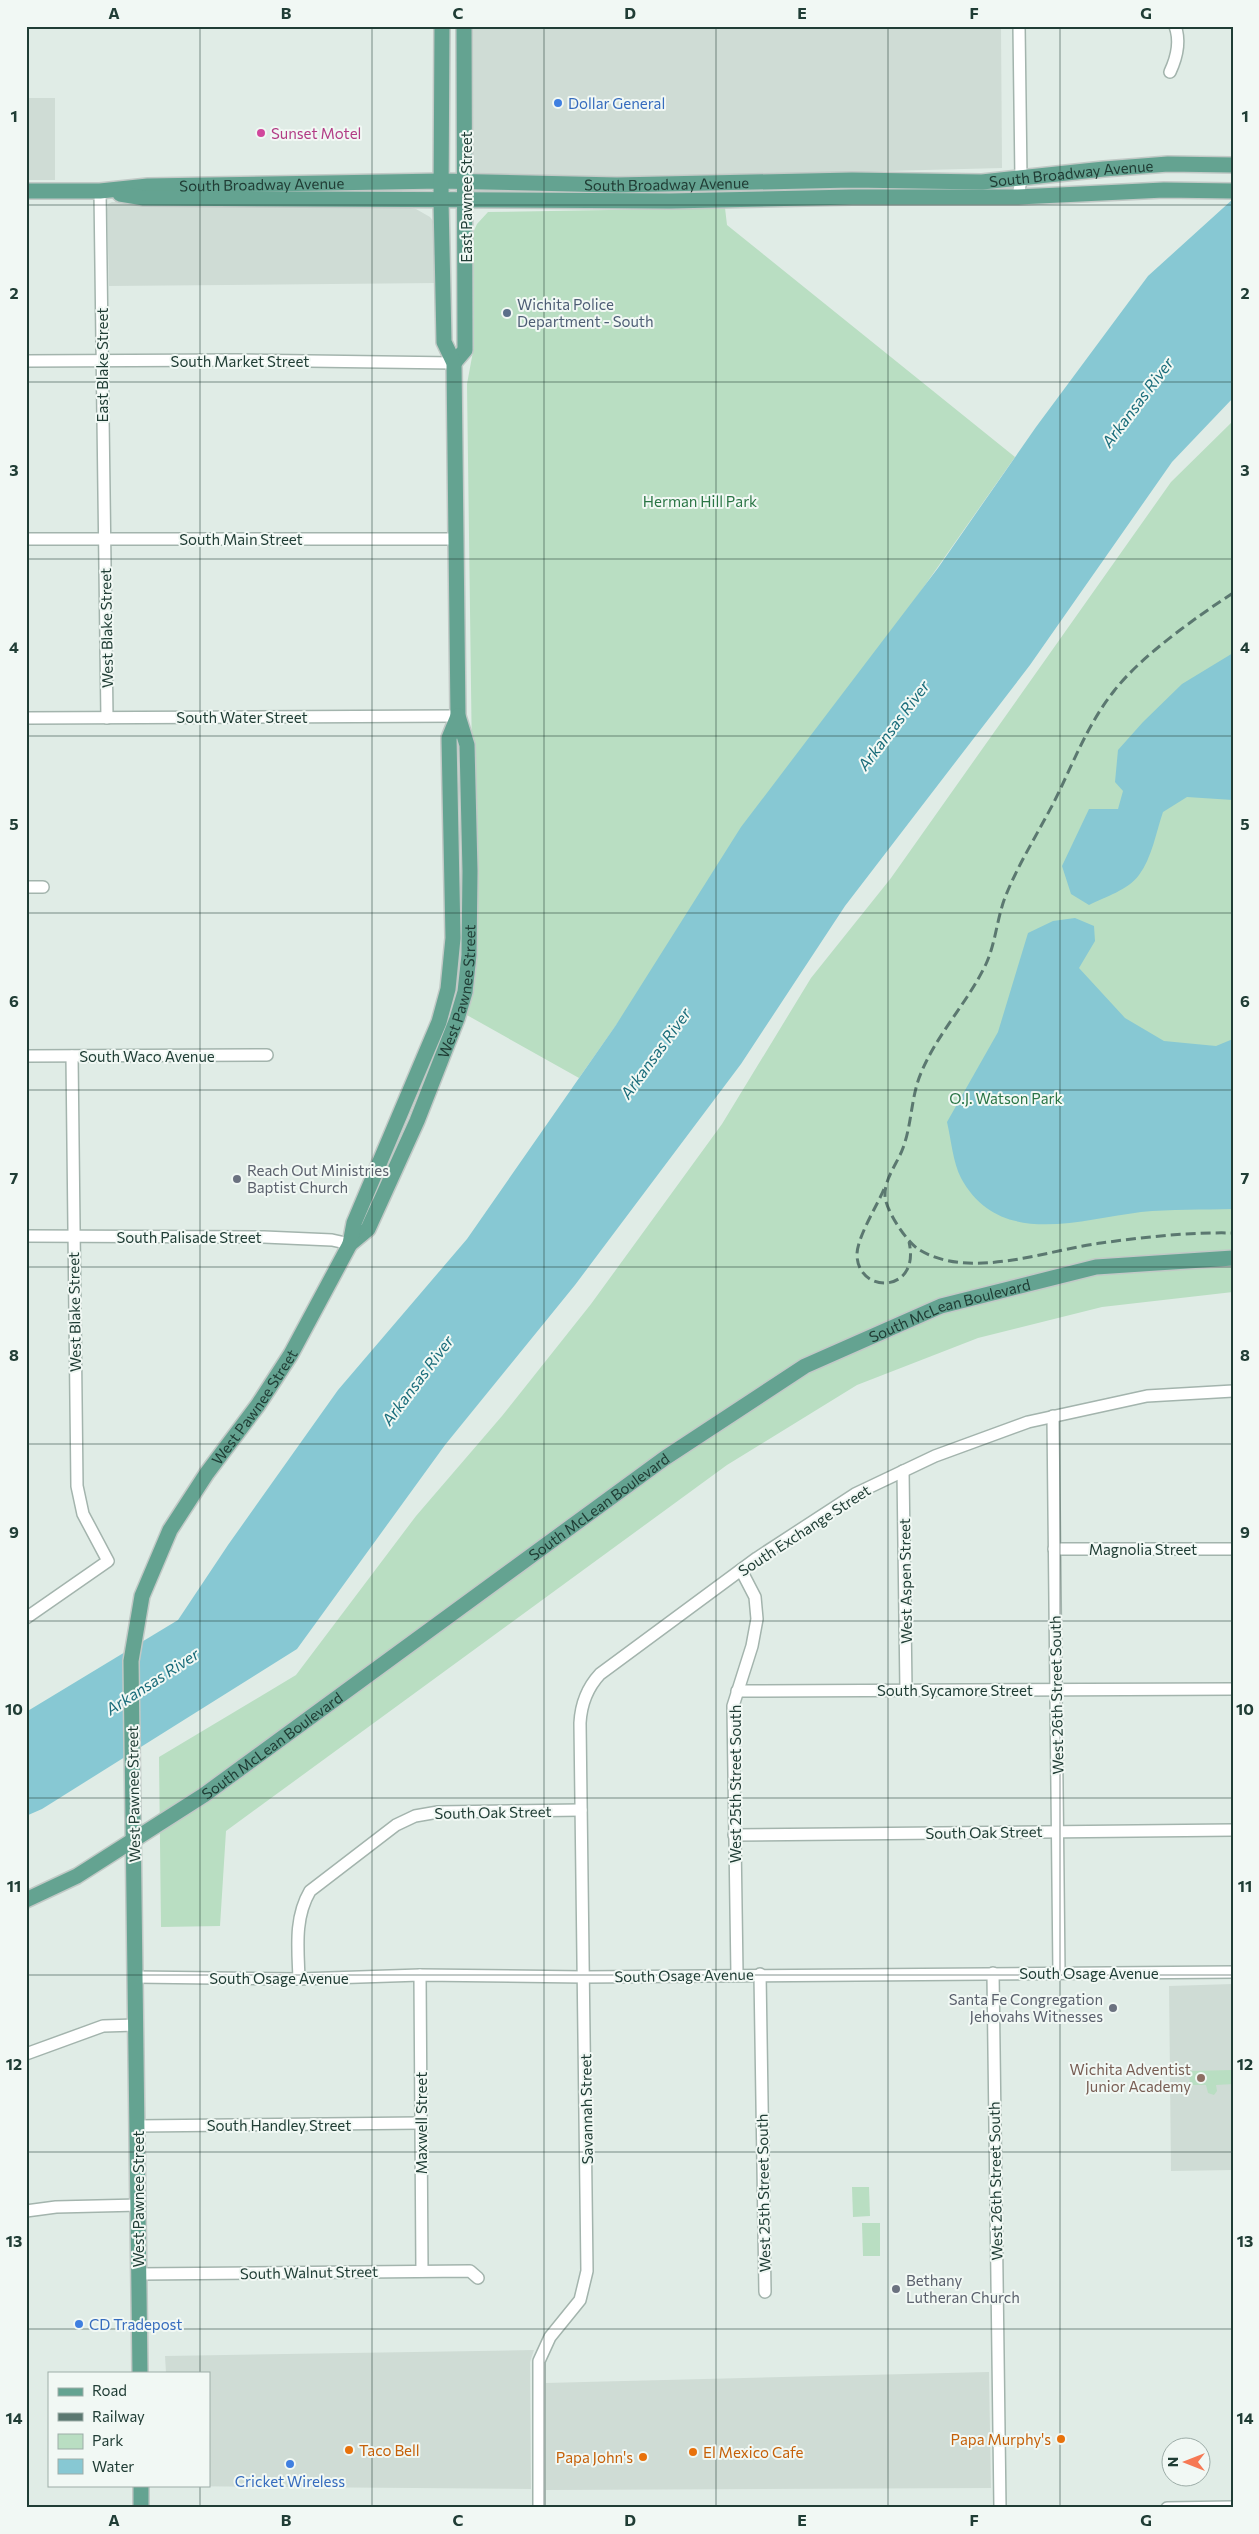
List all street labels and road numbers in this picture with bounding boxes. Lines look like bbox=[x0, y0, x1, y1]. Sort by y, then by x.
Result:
street label: East Pawnee Street bbox=[457, 131, 475, 263]
street label: South Broadway Avenue bbox=[988, 156, 1154, 190]
street label: South Broadway Avenue bbox=[584, 173, 749, 194]
street label: South Broadway Avenue bbox=[179, 174, 344, 194]
street label: East Blake Street bbox=[93, 308, 111, 422]
street label: South Market Street bbox=[171, 352, 309, 370]
street label: South Main Street bbox=[179, 530, 303, 548]
street label: West Blake Street bbox=[96, 568, 116, 688]
street label: South Water Street bbox=[176, 708, 308, 726]
street label: West Pawnee Street bbox=[434, 924, 478, 1060]
street label: South Waco Avenue bbox=[79, 1047, 215, 1065]
street label: South Palisade Street bbox=[116, 1228, 262, 1246]
street label: West Blake Street bbox=[64, 1252, 84, 1372]
street label: South McLean Boulevard bbox=[866, 1275, 1032, 1346]
street label: West Pawnee Street bbox=[208, 1346, 301, 1468]
street label: South McLean Boulevard bbox=[525, 1449, 673, 1564]
street label: South Exchange Street bbox=[735, 1481, 873, 1579]
street label: West Aspen Street bbox=[895, 1518, 915, 1644]
street label: Magnolia Street bbox=[1089, 1540, 1197, 1558]
street label: West 26th Street South bbox=[1046, 1615, 1066, 1775]
street label: South Sycamore Street bbox=[877, 1681, 1033, 1699]
street label: South McLean Boulevard bbox=[198, 1688, 346, 1803]
street label: West 25th Street South bbox=[726, 1705, 744, 1863]
street label: West Pawnee Street bbox=[123, 1725, 143, 1863]
street label: South Oak Street bbox=[434, 1802, 552, 1822]
street label: South Oak Street bbox=[925, 1822, 1043, 1842]
street label: South Osage Avenue bbox=[1019, 1964, 1159, 1982]
street label: South Osage Avenue bbox=[614, 1965, 754, 1985]
street label: South Osage Avenue bbox=[209, 1969, 349, 1987]
street label: Savannah Street bbox=[576, 2053, 596, 2165]
street label: Maxwell Street bbox=[412, 2072, 430, 2174]
street label: West 26th Street South bbox=[985, 2101, 1005, 2261]
street label: West 25th Street South bbox=[753, 2114, 773, 2272]
street label: South Handley Street bbox=[207, 2116, 351, 2134]
street label: West Pawnee Street bbox=[129, 2131, 147, 2267]
street label: South Walnut Street bbox=[240, 2262, 378, 2282]

